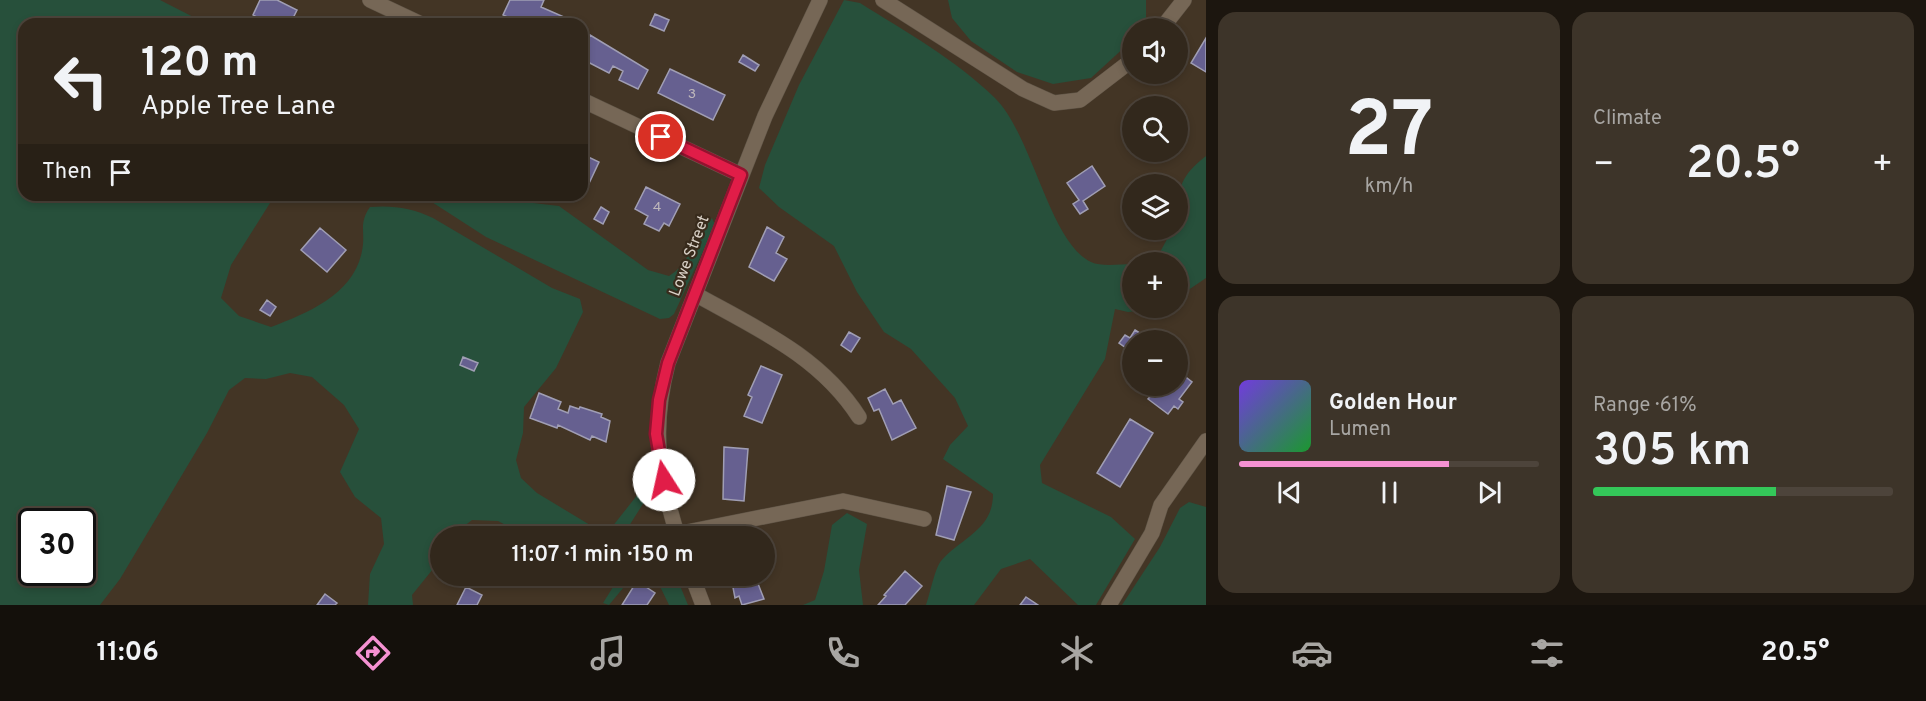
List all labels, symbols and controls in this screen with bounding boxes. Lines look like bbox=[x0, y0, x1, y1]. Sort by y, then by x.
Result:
map controls bbox=[1122, 18, 1188, 396]
button: sound bbox=[1122, 18, 1188, 84]
text: 120 m bbox=[141, 38, 258, 91]
icon: left bbox=[42, 42, 120, 120]
text: 27 bbox=[1345, 85, 1433, 184]
house number: 3 bbox=[688, 86, 696, 103]
text: Apple Tree Lane bbox=[141, 90, 335, 124]
button: search bbox=[1122, 96, 1188, 162]
text: Climate bbox=[1593, 106, 1662, 132]
pin bbox=[635, 111, 686, 162]
icon: arrive bbox=[644, 120, 677, 153]
text: 20.5° bbox=[1686, 137, 1800, 194]
text: − bbox=[1593, 145, 1614, 187]
text: + bbox=[1872, 145, 1893, 187]
icon: arrive bbox=[104, 156, 137, 189]
text: Then bbox=[42, 159, 92, 186]
button: layers bbox=[1122, 174, 1188, 240]
text: km/h bbox=[1365, 174, 1413, 200]
house number: 4 bbox=[653, 199, 661, 216]
street label: Lowe Street bbox=[665, 213, 715, 299]
button: + bbox=[1122, 252, 1188, 318]
button: − bbox=[1122, 330, 1188, 396]
text: Golden Hour bbox=[1329, 390, 1457, 417]
text: Range · 61% bbox=[1593, 393, 1697, 419]
text: Lumen bbox=[1329, 417, 1391, 443]
text: 305 km bbox=[1593, 424, 1751, 481]
position arrow bbox=[632, 448, 696, 512]
icon: previous bbox=[1273, 476, 1306, 509]
icon: pause bbox=[1373, 476, 1406, 509]
icon: next bbox=[1473, 476, 1506, 509]
speed limit sign: 30 bbox=[18, 508, 96, 586]
text: 11:07 · 1 min · 150 m bbox=[512, 542, 693, 569]
icon: directions bbox=[352, 632, 394, 674]
icon: music bbox=[587, 632, 629, 674]
icon: phone bbox=[822, 632, 864, 674]
icon: climate bbox=[1056, 632, 1098, 674]
icon: car bbox=[1291, 632, 1333, 674]
icon: filters bbox=[1526, 632, 1568, 674]
text: 11:06 bbox=[96, 636, 159, 670]
text: 20.5° bbox=[1761, 636, 1830, 670]

